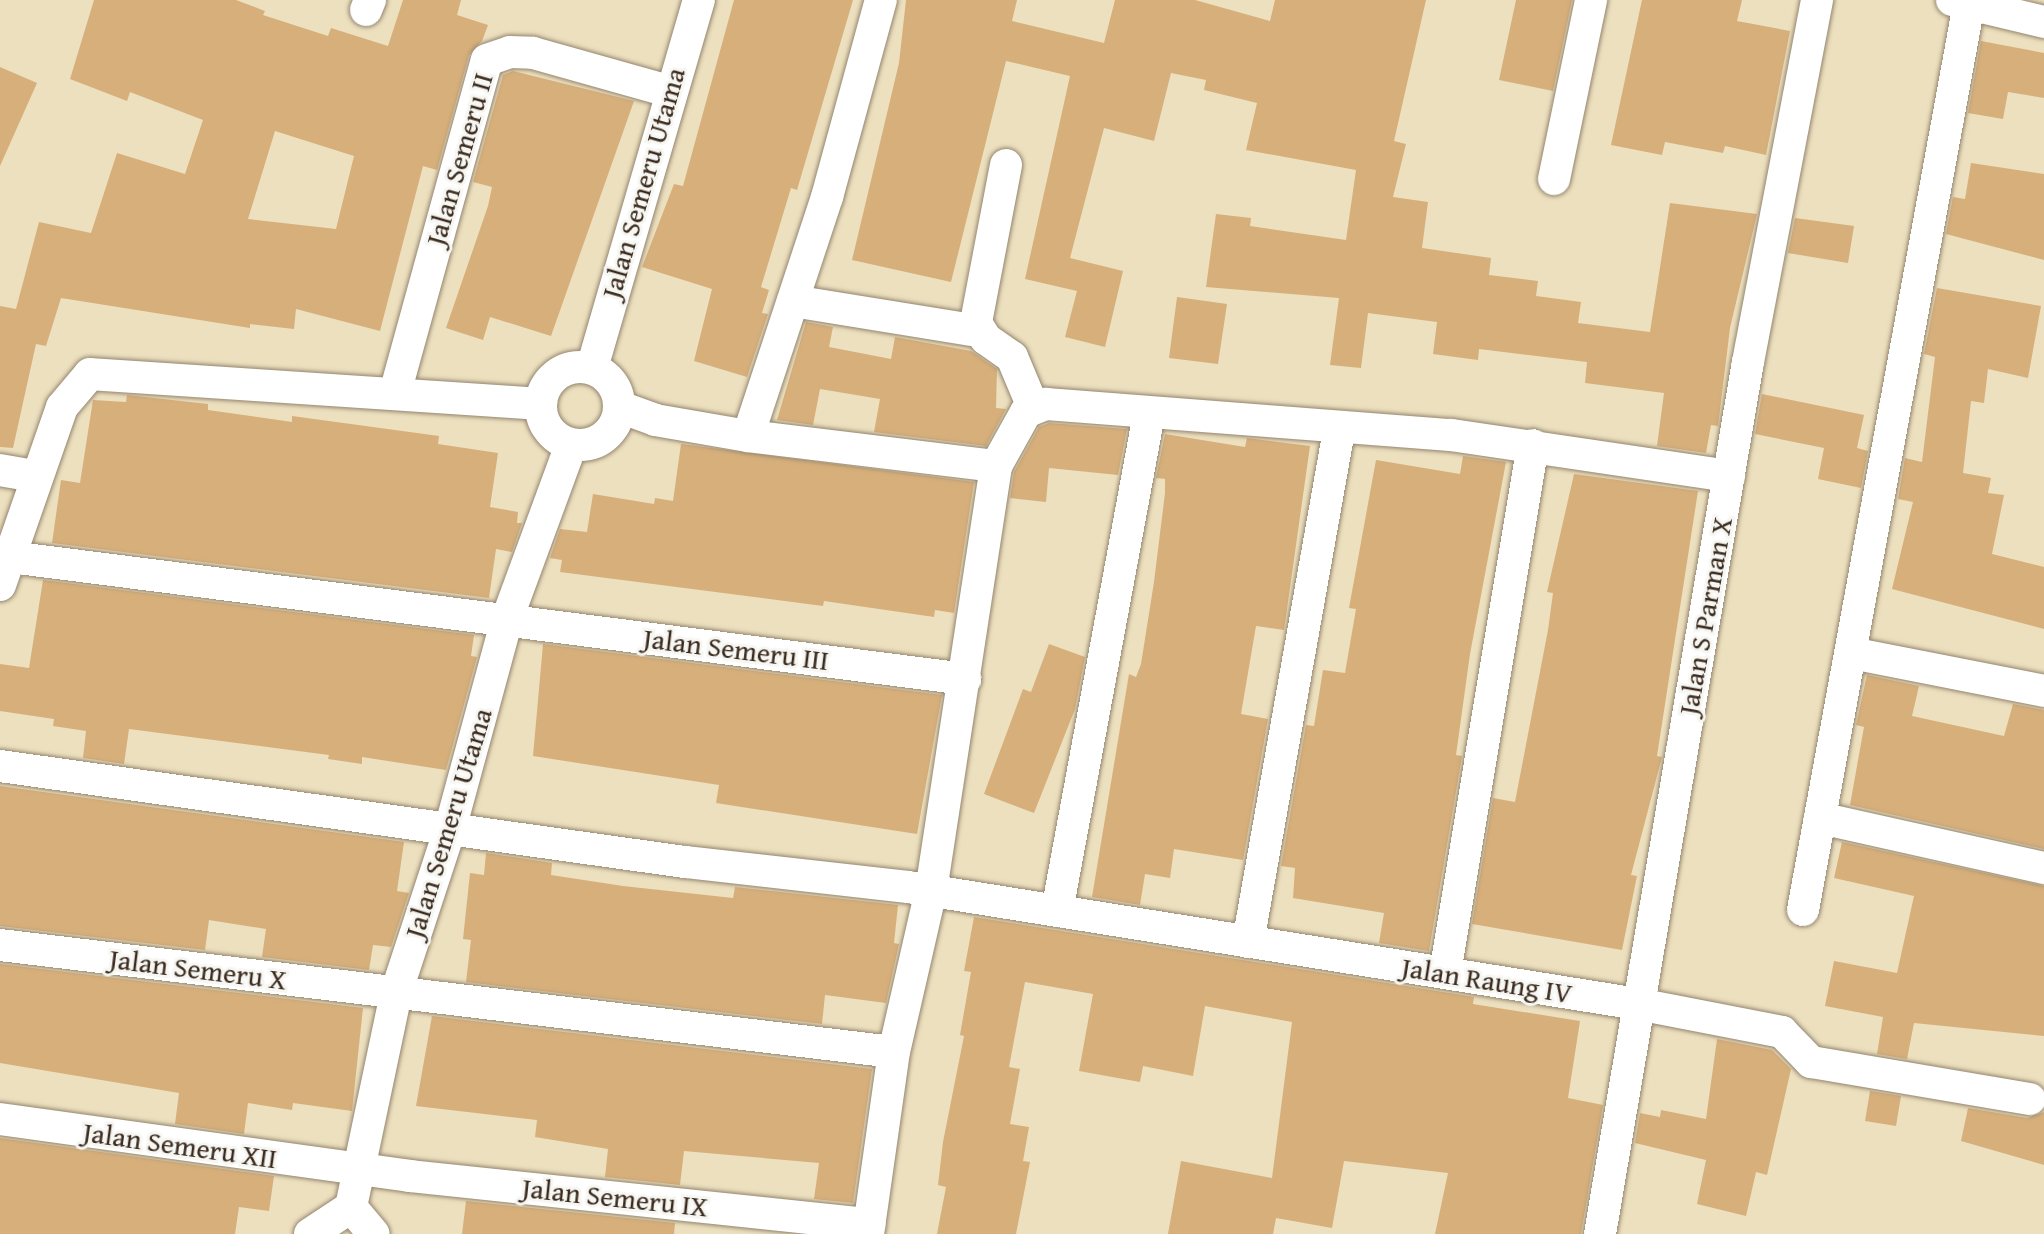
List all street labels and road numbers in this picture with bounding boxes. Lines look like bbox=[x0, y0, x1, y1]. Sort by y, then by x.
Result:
street label: Jalan Semeru Utama bbox=[594, 64, 692, 302]
street label: Jalan Semeru II bbox=[418, 69, 500, 249]
street label: Jalan S Parman X bbox=[1671, 515, 1739, 717]
street label: Jalan Semeru III bbox=[641, 621, 831, 677]
street label: Jalan Semeru Utama bbox=[397, 704, 499, 942]
street label: Jalan Semeru X bbox=[108, 941, 288, 997]
street label: Jalan Raung IV bbox=[1399, 950, 1575, 1010]
street label: Jalan Semeru XII bbox=[81, 1115, 279, 1175]
street label: Jalan Semeru IX bbox=[520, 1171, 710, 1223]

